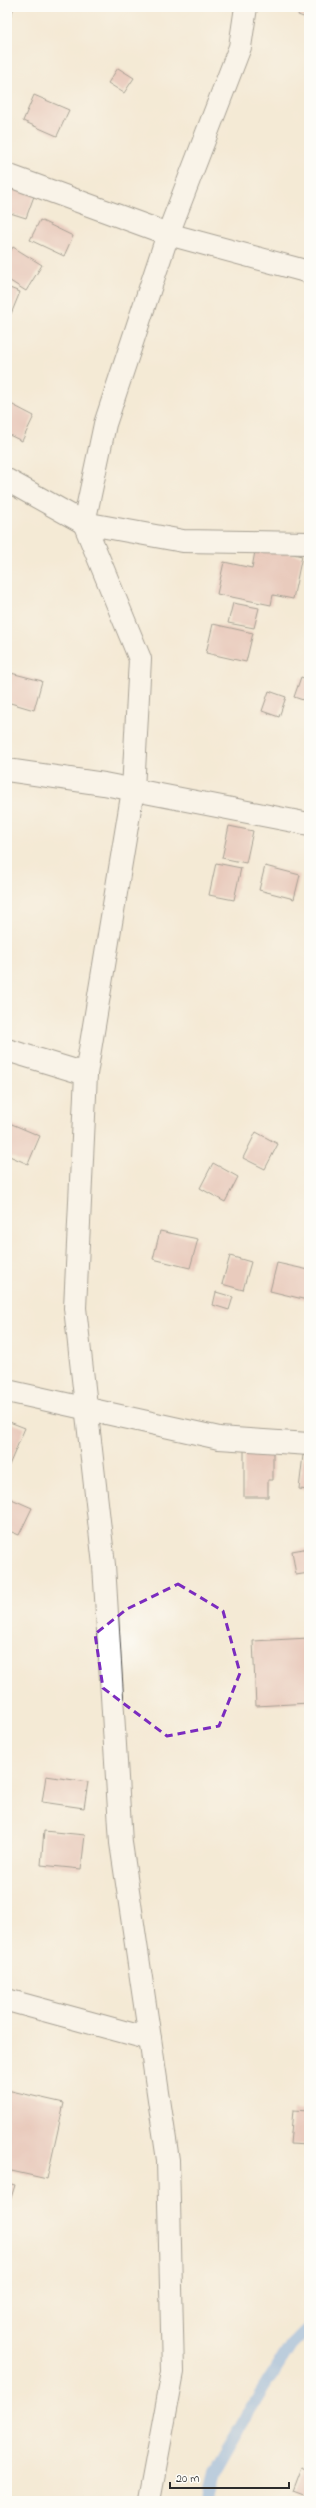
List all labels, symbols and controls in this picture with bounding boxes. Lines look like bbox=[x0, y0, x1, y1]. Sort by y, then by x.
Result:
scale bar bbox=[170, 2464, 289, 2490]
text: 20 m bbox=[176, 2470, 199, 2488]

